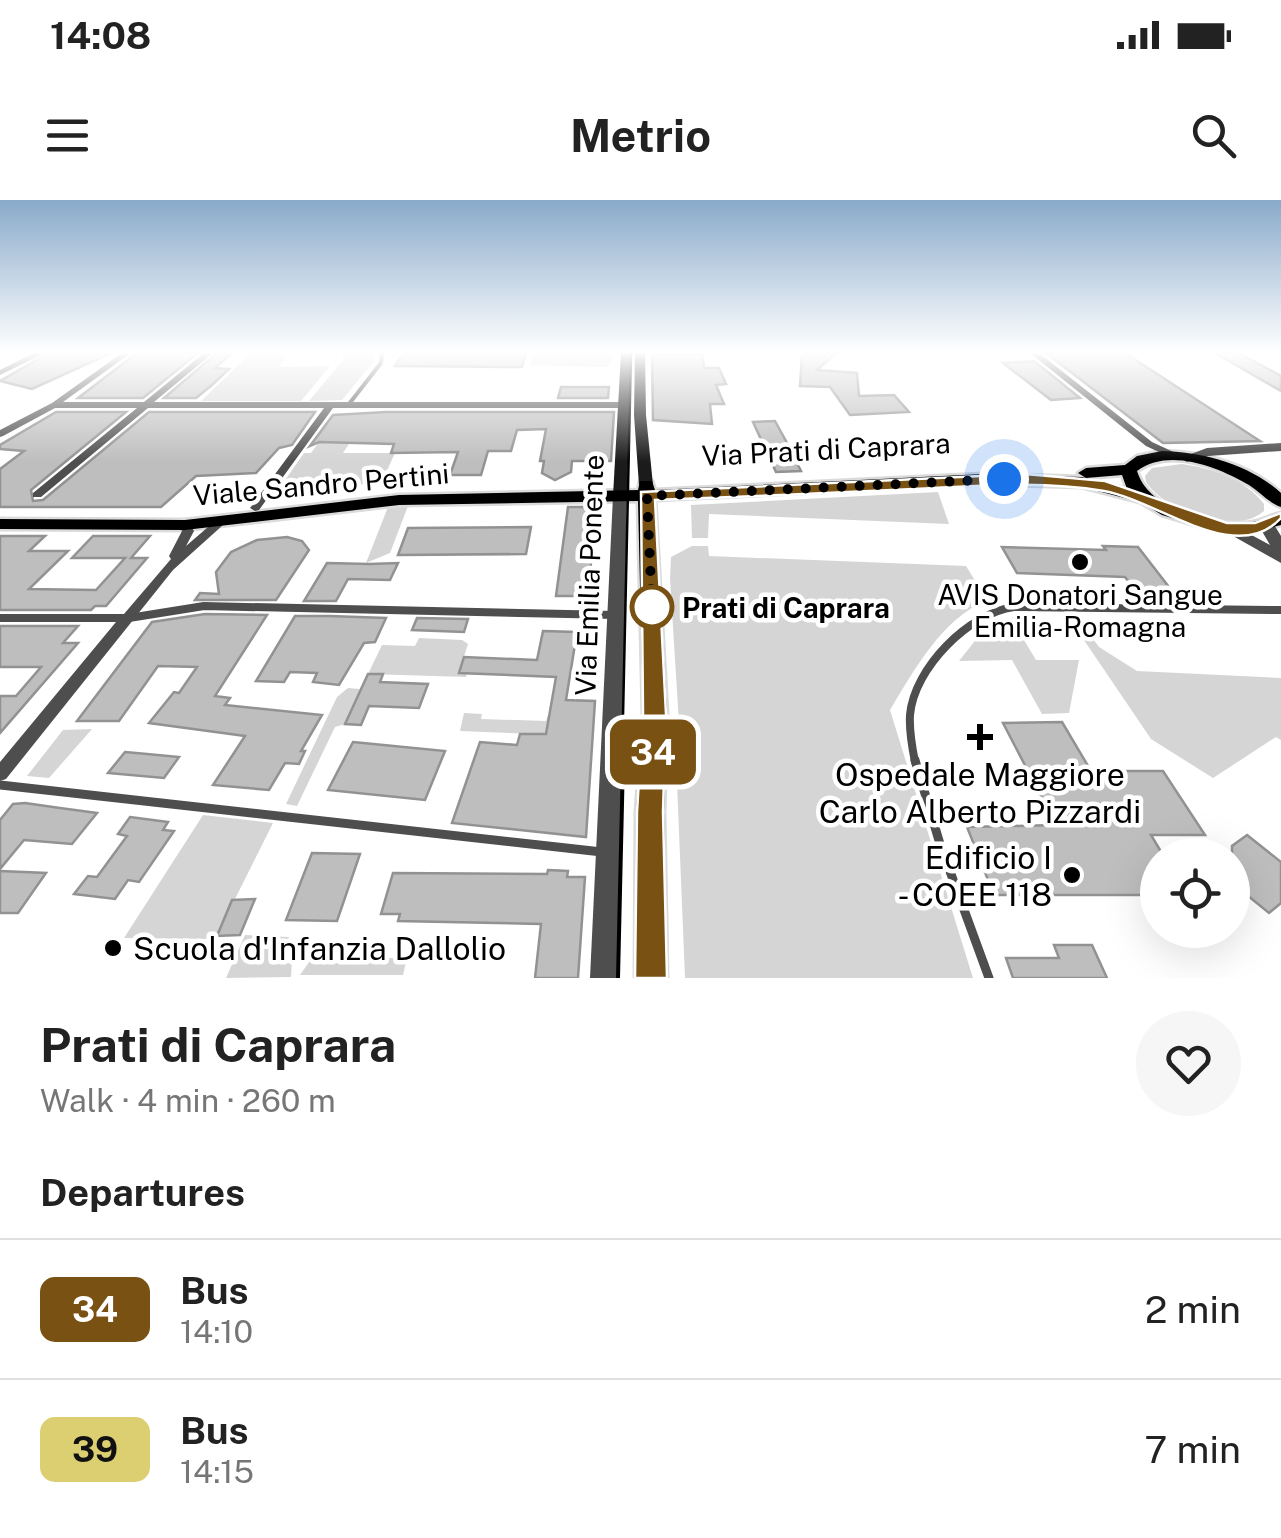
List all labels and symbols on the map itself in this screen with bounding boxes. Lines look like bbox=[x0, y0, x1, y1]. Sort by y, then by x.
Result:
street label: Via Prati di Caprara bbox=[701, 426, 951, 472]
street label: Via Emilia Ponente bbox=[568, 454, 610, 696]
your location bbox=[979, 454, 1029, 504]
street label: Viale Sandro Pertini bbox=[192, 456, 450, 512]
marker: AVIS Donatori Sangue Emilia-Romagna bbox=[1069, 551, 1091, 573]
place label: AVIS Donatori Sangue Emilia-Romagna bbox=[937, 578, 1223, 643]
marker: Prati di Caprara bbox=[631, 586, 673, 628]
place label: Prati di Caprara bbox=[682, 591, 890, 624]
line badge: 34 bbox=[608, 720, 698, 784]
marker: Ospedale Maggiore Carlo Alberto Pizzardi bbox=[967, 724, 993, 750]
place label: Ospedale Maggiore Carlo Alberto Pizzardi bbox=[819, 756, 1141, 830]
place label: Edificio I - COEE 118 bbox=[897, 839, 1052, 913]
marker: Edificio I - COEE 118 bbox=[1061, 864, 1083, 886]
place label: Scuola d'Infanzia Dallolio bbox=[133, 930, 506, 967]
marker: Scuola d'Infanzia Dallolio bbox=[102, 937, 124, 959]

